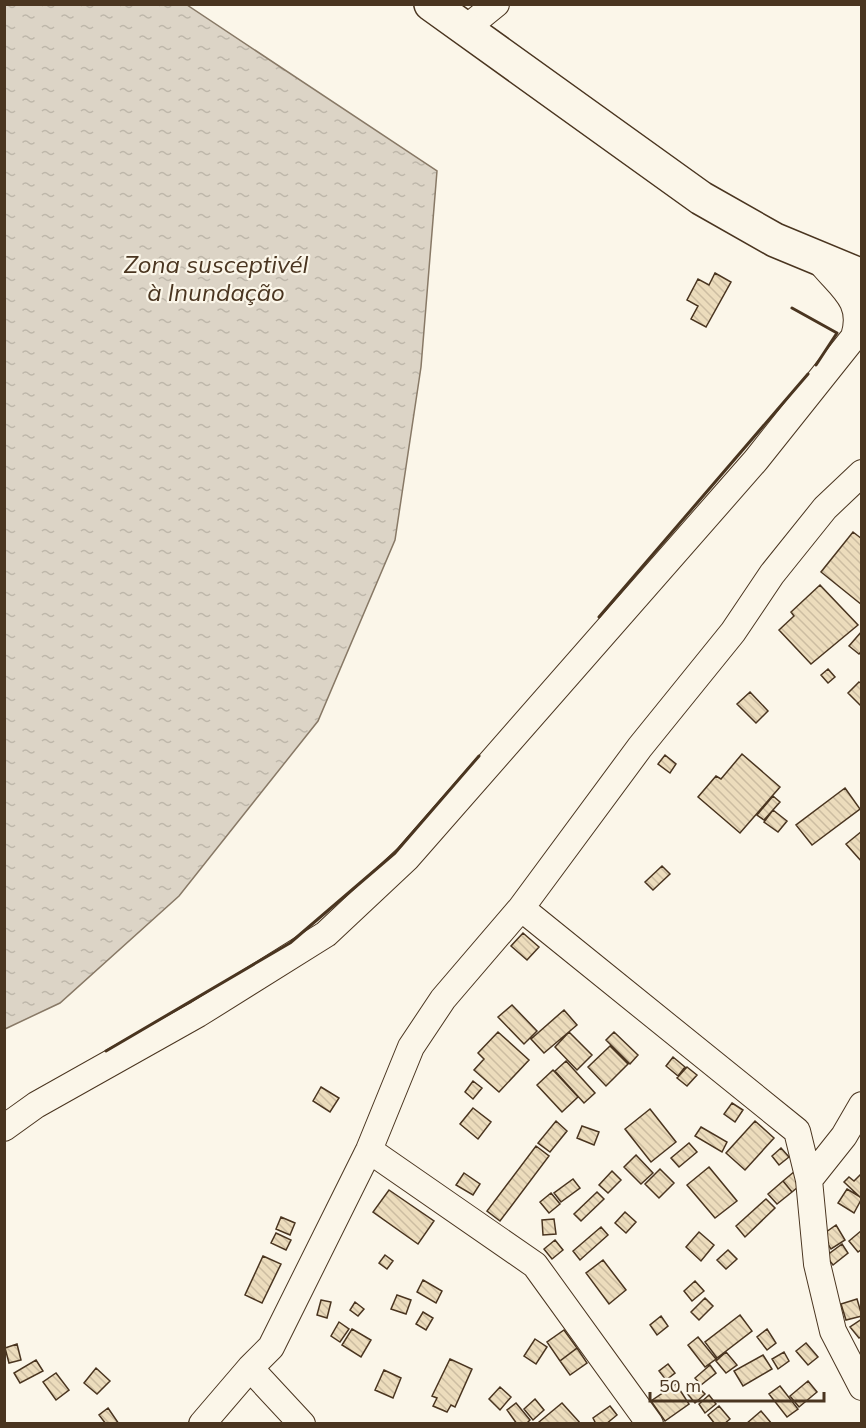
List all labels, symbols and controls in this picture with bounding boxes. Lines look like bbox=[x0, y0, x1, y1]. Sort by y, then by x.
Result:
water label: Zona susceptivél à Inundação bbox=[124, 249, 309, 307]
scale bar bbox=[650, 1365, 824, 1403]
text: 50 m bbox=[659, 1374, 701, 1397]

